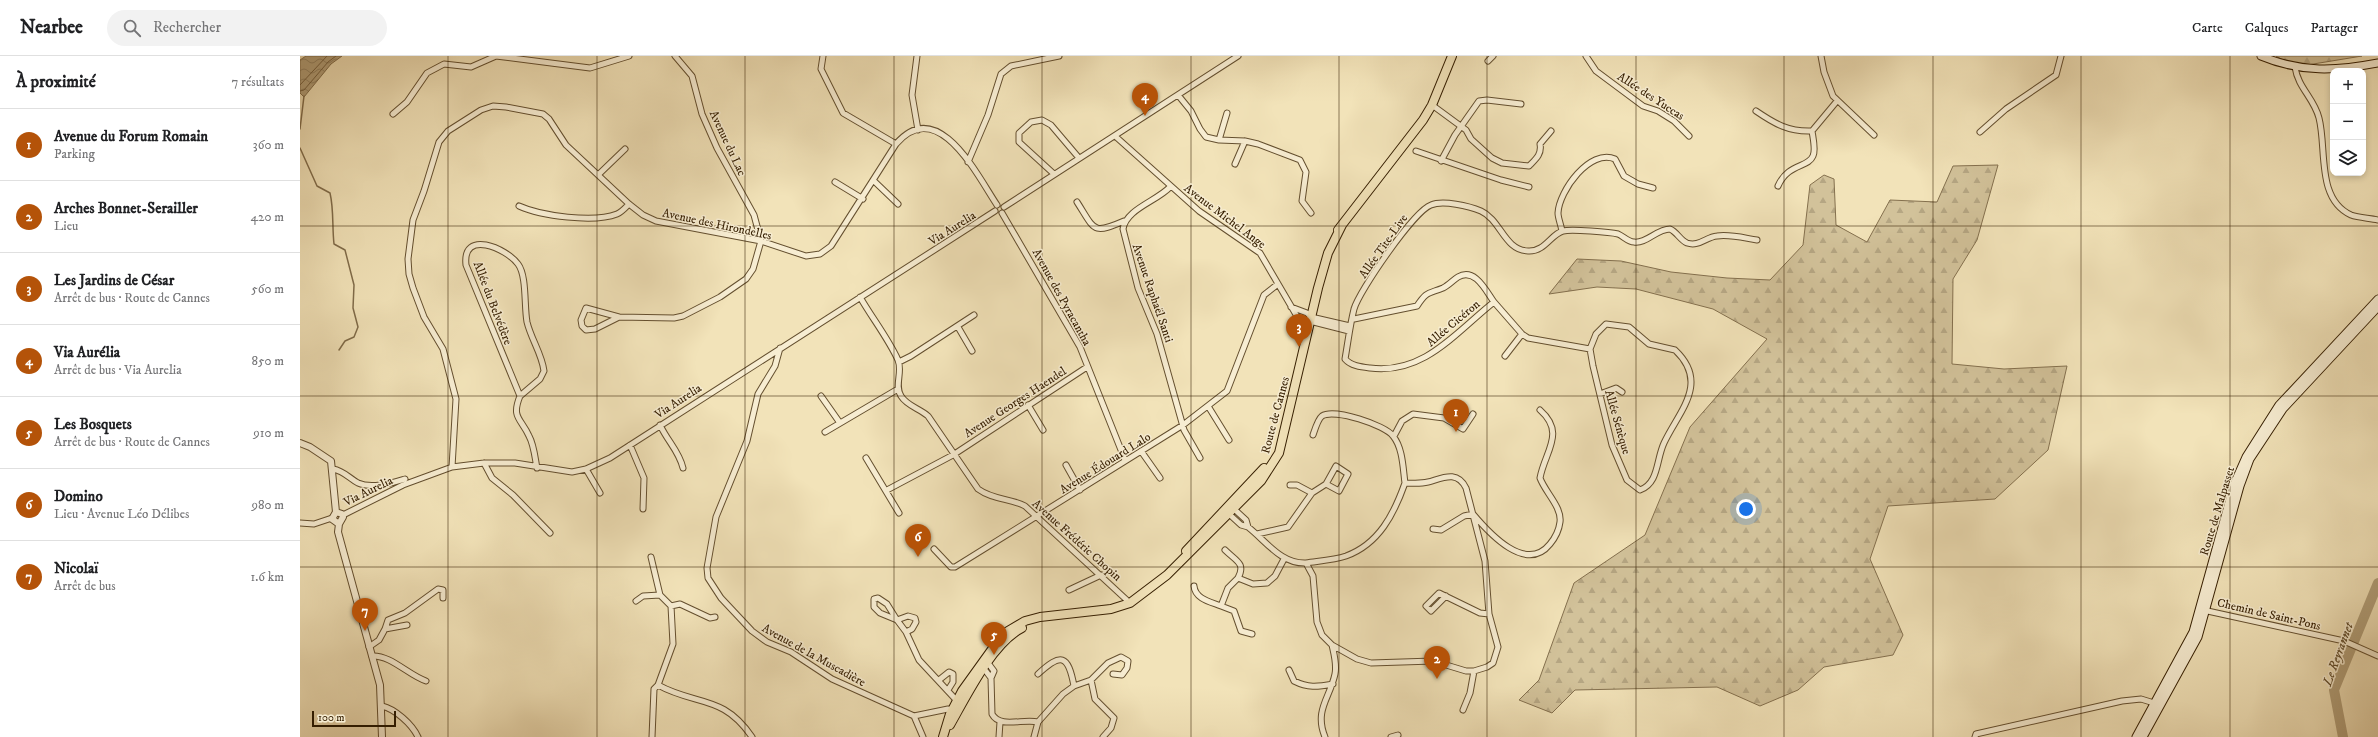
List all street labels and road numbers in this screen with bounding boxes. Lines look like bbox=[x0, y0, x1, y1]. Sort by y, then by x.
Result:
street label: Allée des Yuccas bbox=[1614, 69, 1687, 124]
street label: Avenue du Lac bbox=[706, 108, 749, 178]
street label: Avenue Michel Ange bbox=[1181, 181, 1269, 252]
street label: Avenue des Hirondelles bbox=[661, 206, 773, 243]
street label: Via Aurelia bbox=[925, 208, 979, 249]
street label: Allée Tite-Live bbox=[1356, 211, 1411, 281]
street label: Avenue Raphaël Santi bbox=[1129, 242, 1176, 344]
street label: Avenue des Pyracantha bbox=[1029, 246, 1095, 349]
street label: Allée du Belvédère bbox=[470, 259, 515, 347]
street label: Allée Cicéron bbox=[1424, 296, 1484, 350]
street label: Avenue Georges Haendel bbox=[961, 363, 1070, 441]
street label: Route de Cannes bbox=[1258, 375, 1293, 455]
street label: Via Aurelia bbox=[651, 380, 705, 423]
street label: Allée Sénèque bbox=[1601, 388, 1634, 456]
street label: Avenue Édouard Lalo bbox=[1057, 429, 1154, 497]
street label: Route de Malpasset bbox=[2197, 465, 2238, 557]
street label: Via Aurelia bbox=[340, 473, 396, 510]
street label: Avenue Frédéric Chopin bbox=[1029, 496, 1125, 585]
street label: Chemin de Saint-Pons bbox=[2216, 595, 2322, 634]
street label: Avenue de la Muscadière bbox=[759, 621, 868, 690]

